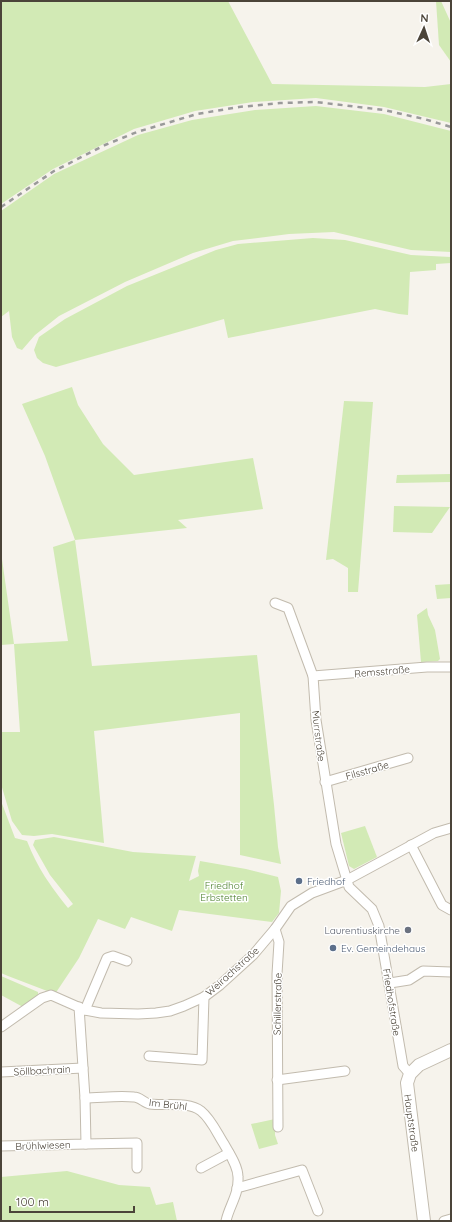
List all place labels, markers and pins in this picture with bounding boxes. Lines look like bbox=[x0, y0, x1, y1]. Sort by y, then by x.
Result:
place label: Friedhof bbox=[307, 875, 346, 888]
marker: Friedhof bbox=[294, 876, 304, 886]
place label: Laurentiuskirche bbox=[324, 924, 400, 937]
marker: Laurentiuskirche bbox=[403, 925, 413, 935]
place label: Ev. Gemeindehaus bbox=[341, 942, 426, 955]
marker: Ev. Gemeindehaus bbox=[328, 943, 338, 953]

